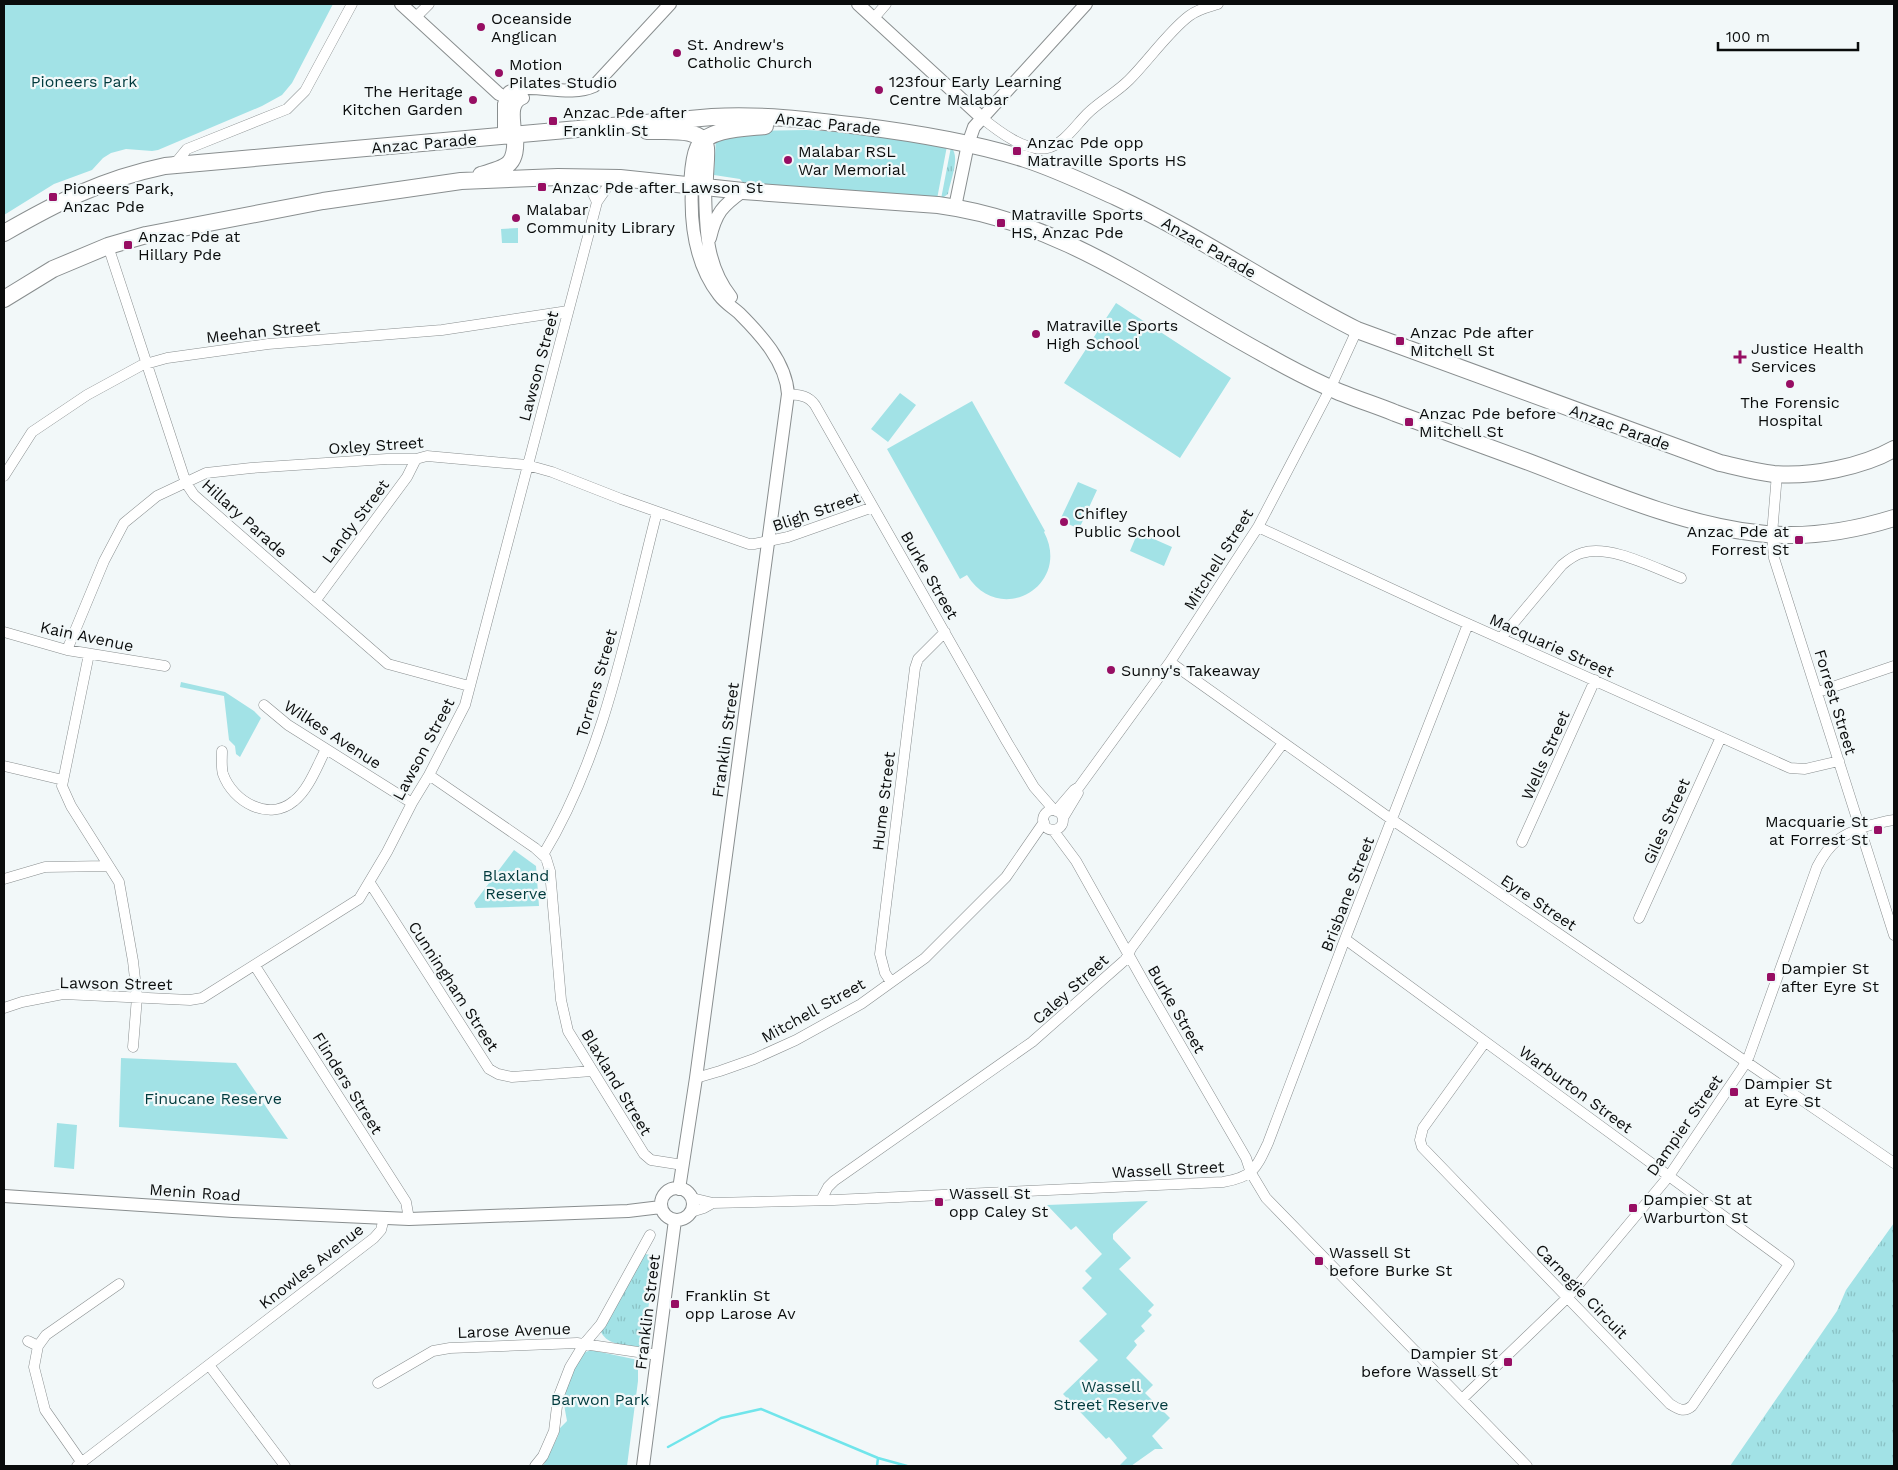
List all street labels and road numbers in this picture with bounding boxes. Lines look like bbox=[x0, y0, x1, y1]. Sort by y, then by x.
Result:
street label: Anzac Parade bbox=[774, 109, 882, 138]
street label: Anzac Parade bbox=[370, 129, 478, 158]
street label: Anzac Parade bbox=[1158, 213, 1259, 282]
street label: Lawson Street bbox=[515, 309, 562, 423]
street label: Meehan Street bbox=[205, 316, 321, 347]
street label: Anzac Parade bbox=[1567, 400, 1673, 455]
street label: Oxley Street bbox=[328, 433, 425, 458]
street label: Hillary Parade bbox=[198, 475, 291, 562]
street label: Landy Street bbox=[318, 475, 393, 567]
street label: Bligh Street bbox=[770, 487, 863, 535]
street label: Mitchell Street bbox=[1180, 505, 1257, 613]
street label: Burke Street bbox=[897, 528, 963, 623]
street label: Macquarie Street bbox=[1487, 609, 1617, 682]
street label: Kain Avenue bbox=[39, 617, 135, 656]
street label: Torrens Street bbox=[572, 627, 621, 739]
street label: Forrest Street bbox=[1810, 647, 1861, 757]
street label: Franklin Street bbox=[708, 681, 743, 799]
street label: Lawson Street bbox=[388, 695, 459, 804]
street label: Wilkes Avenue bbox=[280, 696, 385, 773]
street label: Wells Street bbox=[1517, 707, 1574, 803]
street label: Hume Street bbox=[868, 750, 899, 852]
street label: Giles Street bbox=[1639, 775, 1694, 867]
street label: Brisbane Street bbox=[1317, 834, 1378, 954]
street label: Eyre Street bbox=[1497, 870, 1580, 935]
street label: Cunningham Street bbox=[404, 918, 503, 1055]
street label: Caley Street bbox=[1029, 950, 1112, 1028]
street label: Burke Street bbox=[1144, 962, 1210, 1057]
street label: Lawson Street bbox=[59, 973, 173, 994]
street label: Mitchell Street bbox=[758, 974, 869, 1047]
street label: Blaxland Street bbox=[577, 1026, 656, 1139]
street label: Flinders Street bbox=[309, 1029, 387, 1138]
street label: Warburton Street bbox=[1515, 1042, 1637, 1137]
street label: Dampier Street bbox=[1642, 1071, 1727, 1180]
street label: Wassell Street bbox=[1111, 1157, 1225, 1182]
street label: Menin Road bbox=[149, 1180, 241, 1205]
street label: Knowles Avenue bbox=[255, 1220, 367, 1313]
street label: Carnegie Circuit bbox=[1532, 1240, 1632, 1343]
street label: Franklin Street bbox=[631, 1253, 664, 1371]
street label: Larose Avenue bbox=[457, 1319, 571, 1342]

